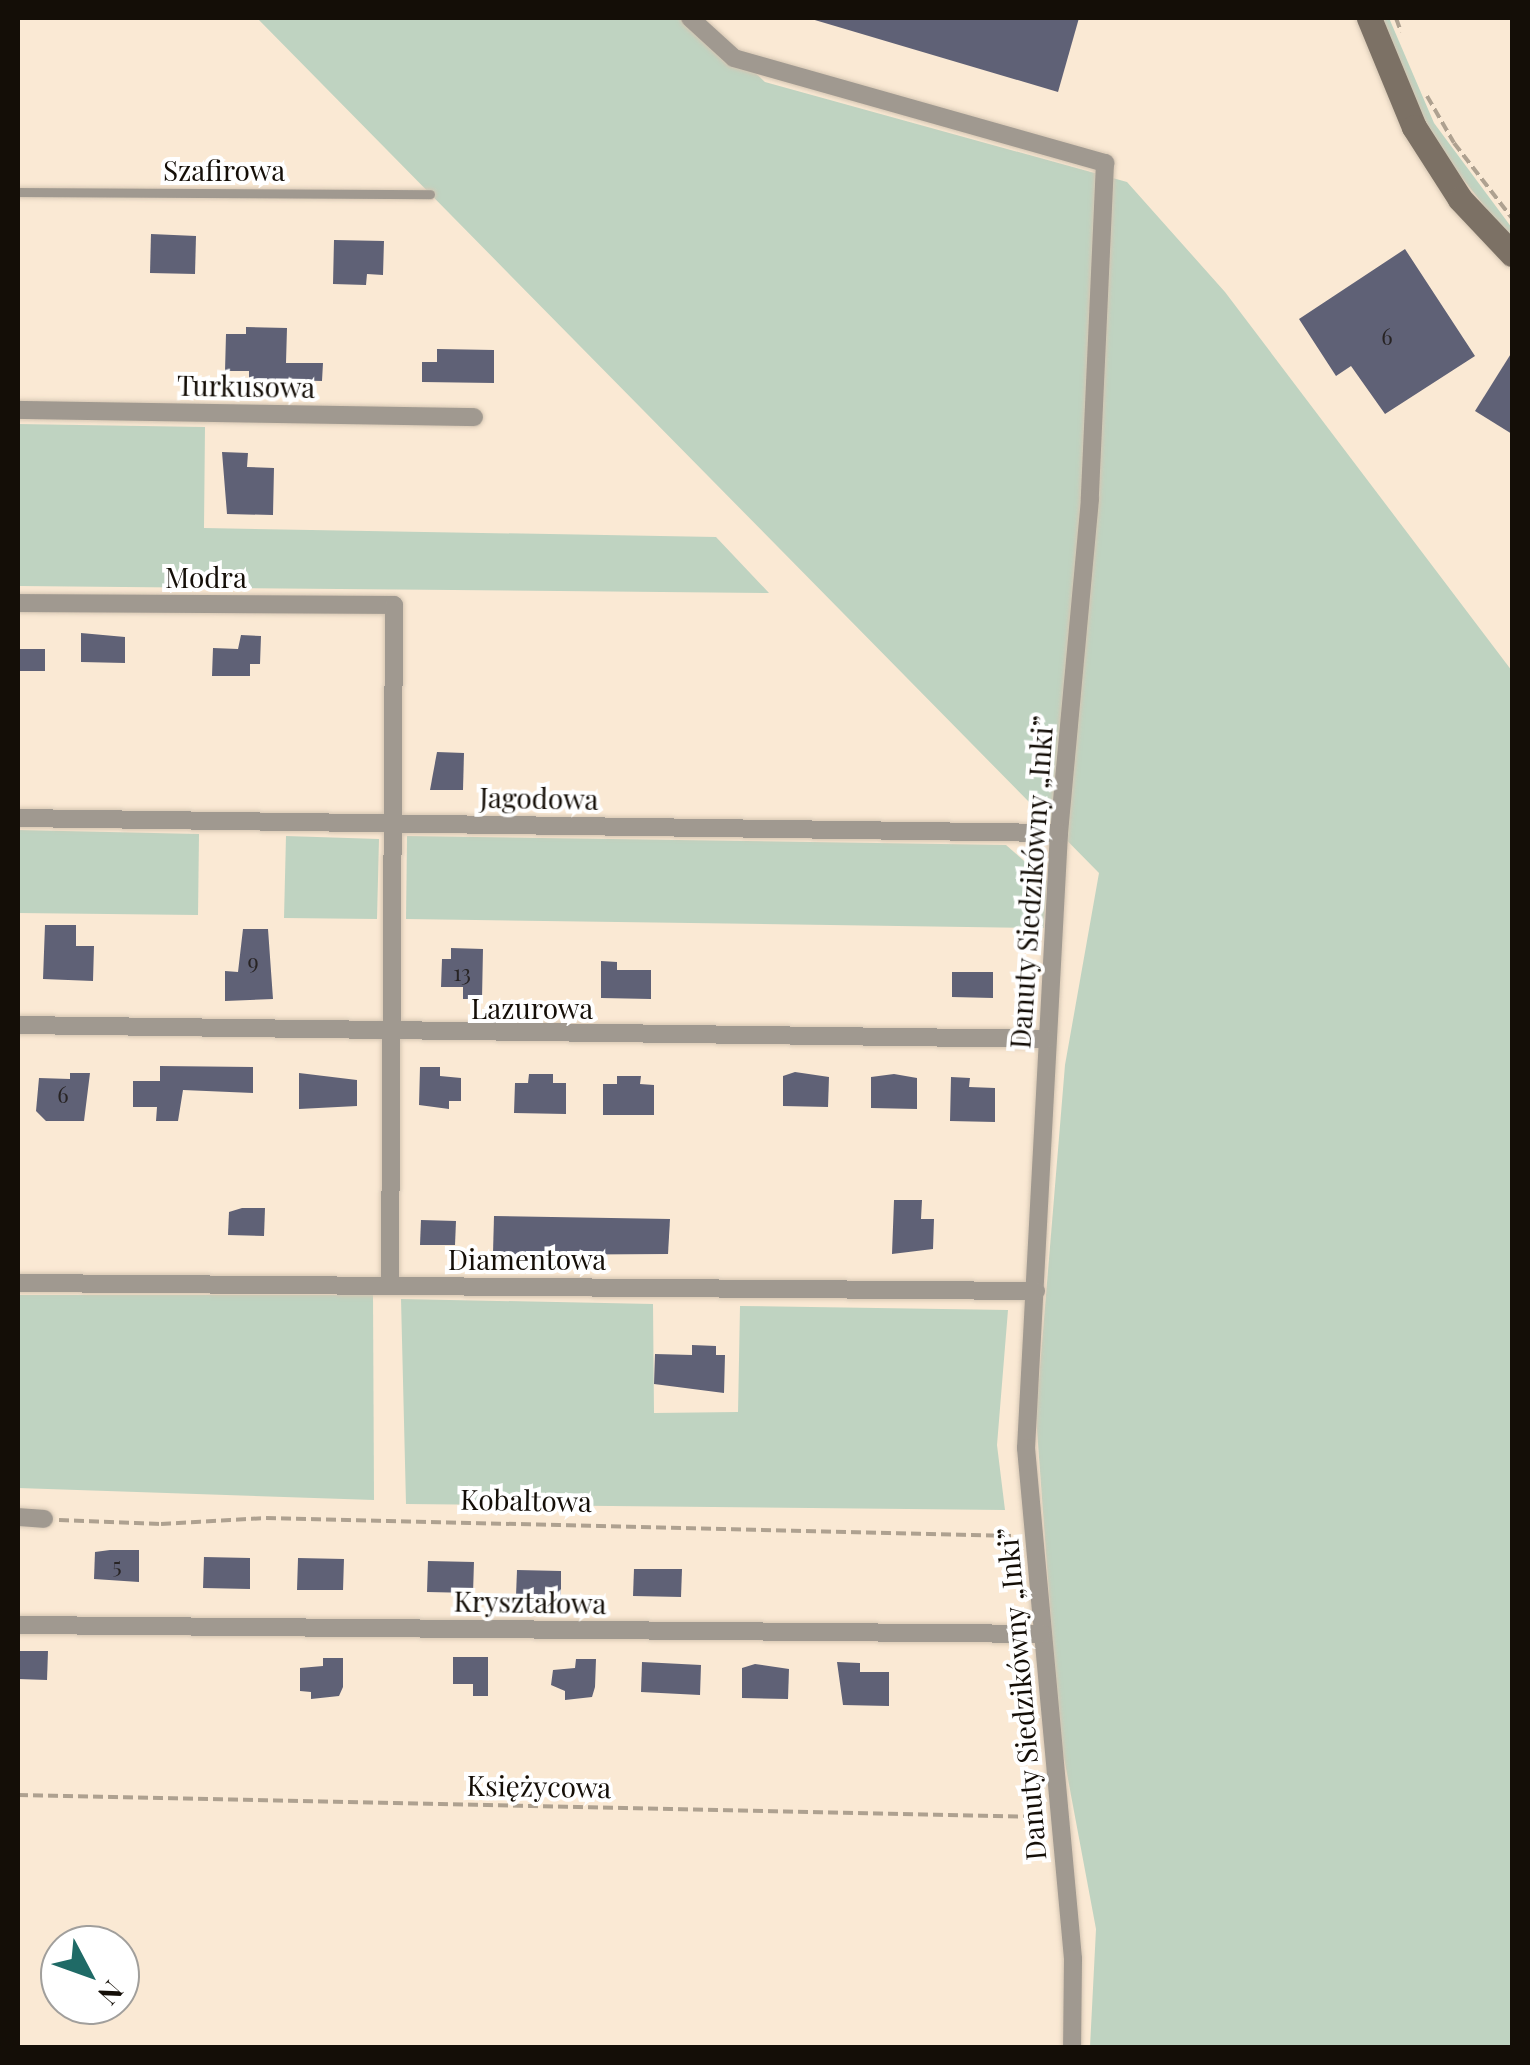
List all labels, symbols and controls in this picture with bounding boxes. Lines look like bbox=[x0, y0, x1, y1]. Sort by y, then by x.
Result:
street label: Szafirowa bbox=[163, 153, 285, 187]
house number: 6 bbox=[1381, 324, 1393, 350]
street label: Turkusowa bbox=[177, 368, 315, 404]
street label: Modra bbox=[165, 560, 247, 594]
street label: Danuty Siedzikówny „Inki” bbox=[1003, 713, 1059, 1051]
street label: Jagodowa bbox=[479, 780, 599, 816]
house number: 9 bbox=[247, 949, 259, 975]
house number: 13 bbox=[453, 960, 471, 986]
street label: Lazurowa bbox=[471, 991, 593, 1025]
house number: 6 bbox=[57, 1082, 69, 1108]
street label: Diamentowa bbox=[448, 1242, 606, 1276]
street label: Kobaltowa bbox=[460, 1482, 592, 1518]
street label: Danuty Siedzikówny „Inki” bbox=[990, 1525, 1052, 1863]
house number: 5 bbox=[112, 1553, 122, 1579]
street label: Kryształowa bbox=[453, 1584, 607, 1620]
street label: Księżycowa bbox=[466, 1768, 612, 1804]
north arrow bbox=[40, 1925, 140, 2025]
text: N bbox=[91, 1974, 132, 2013]

